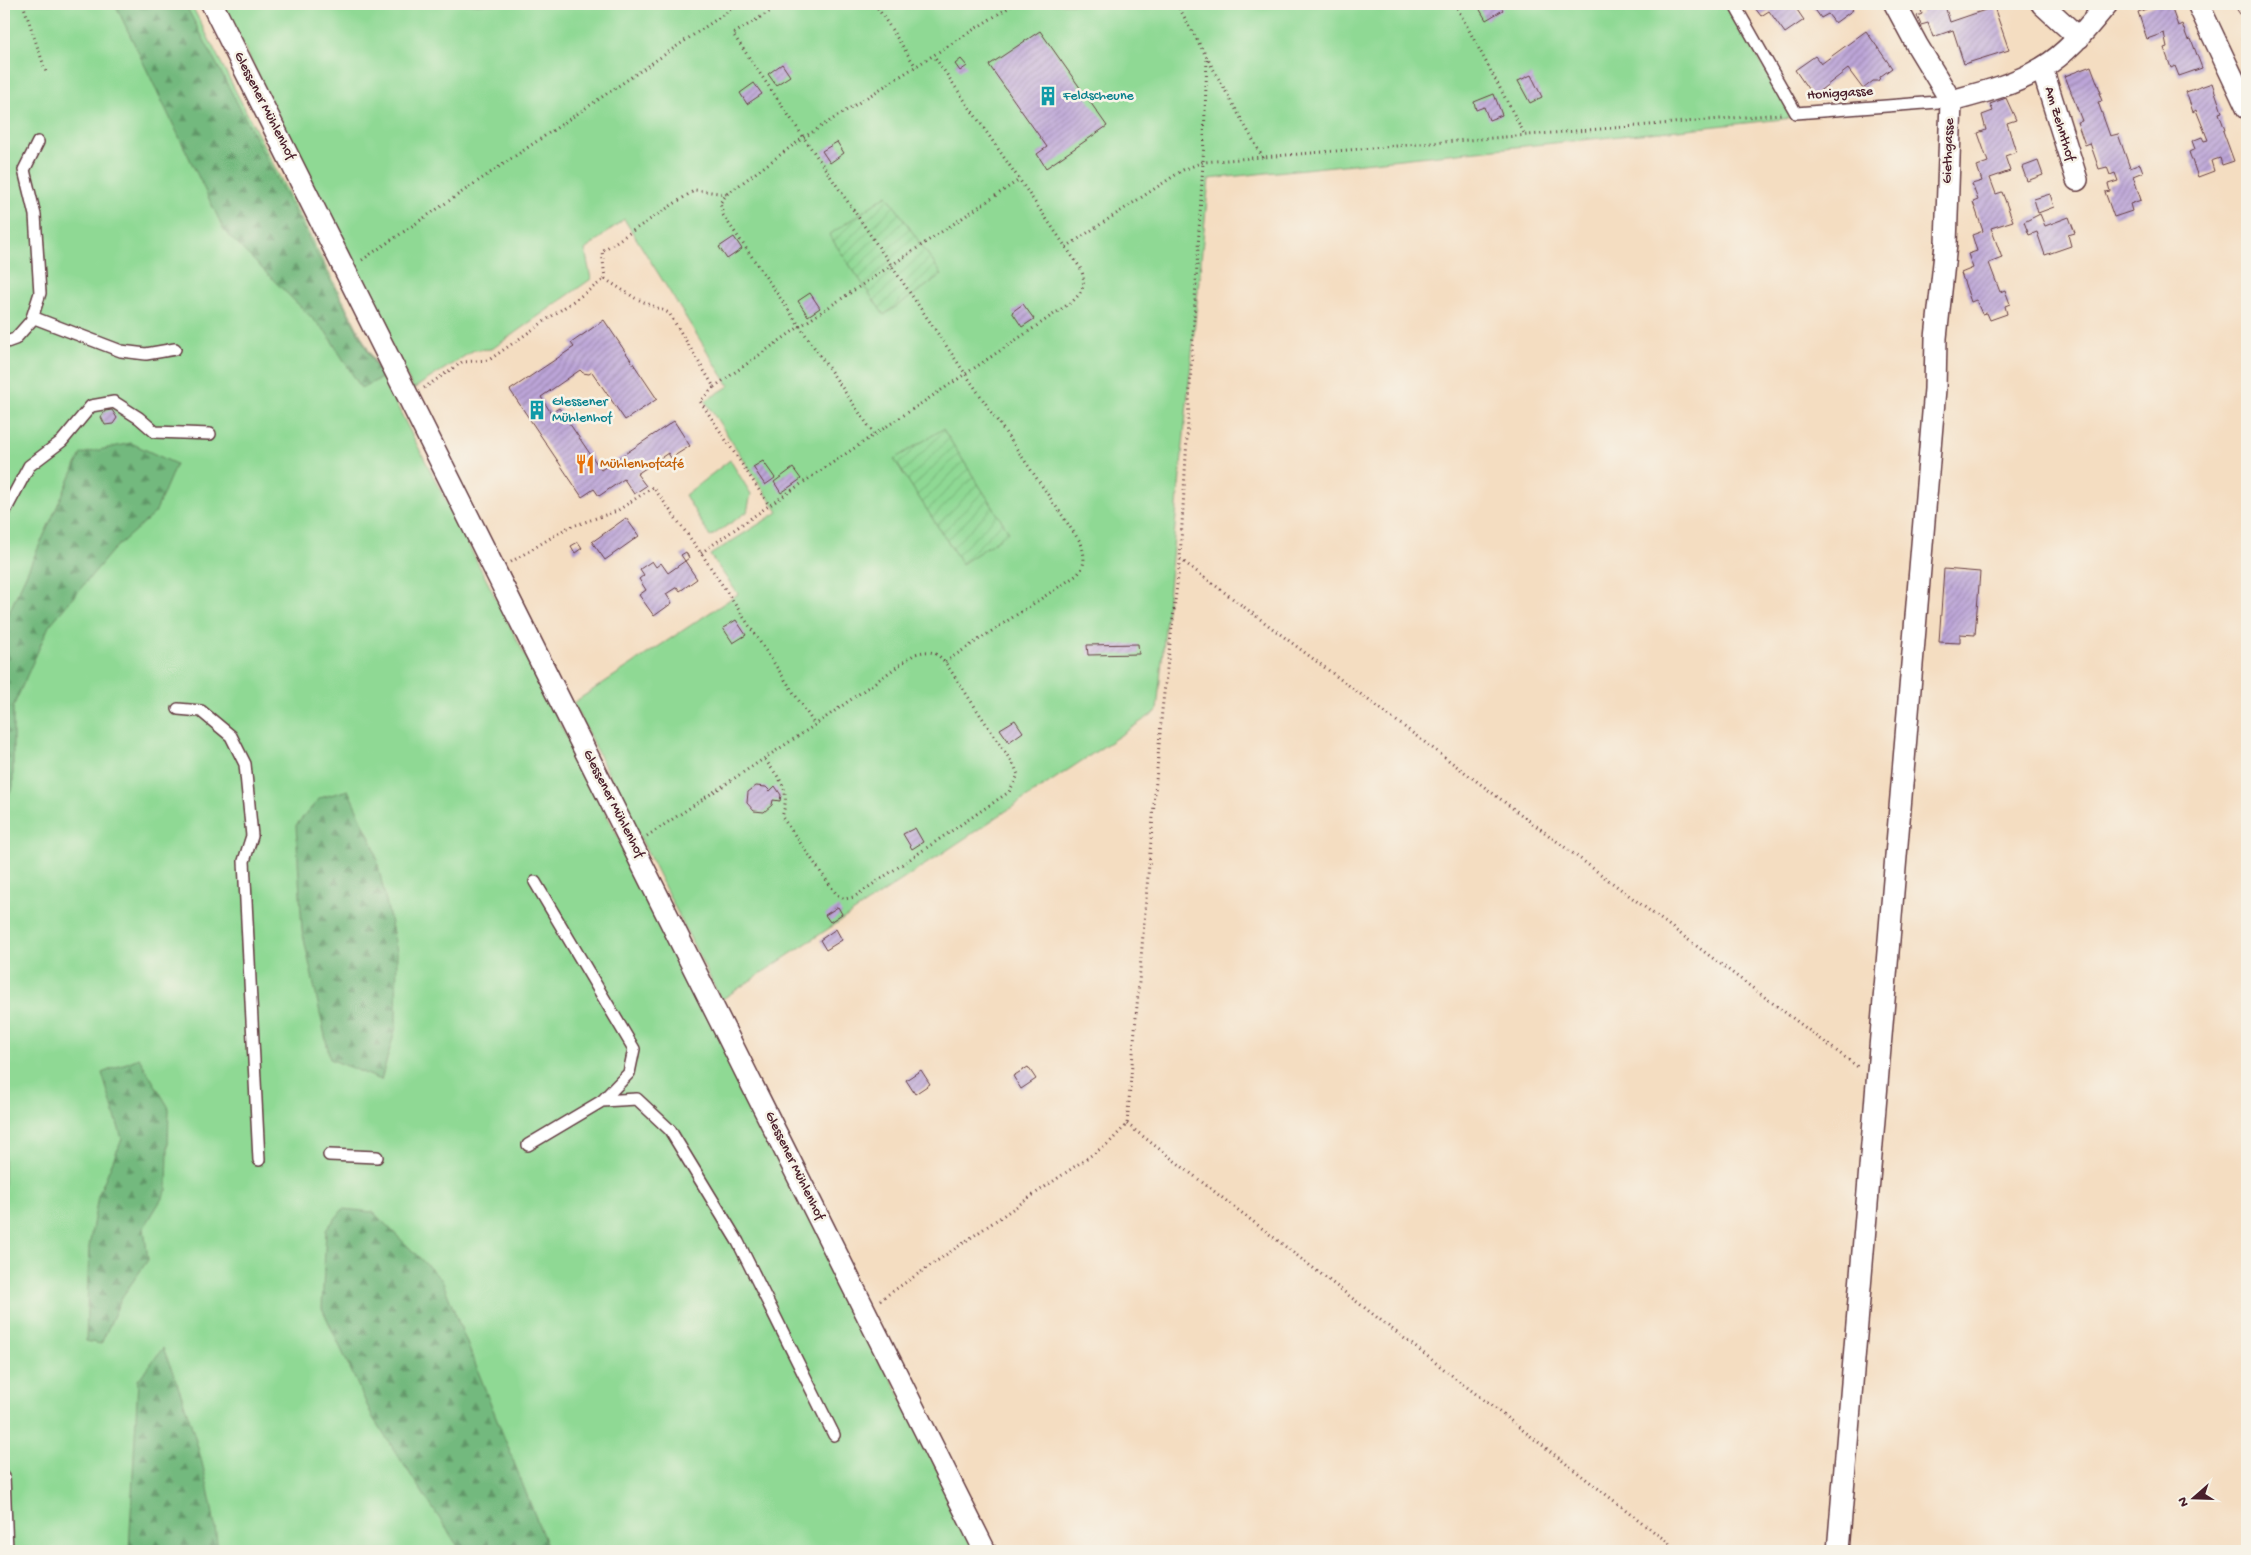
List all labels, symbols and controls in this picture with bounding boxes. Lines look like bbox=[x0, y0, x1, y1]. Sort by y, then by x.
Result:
street label: Glessener Mühlenhof bbox=[229, 49, 299, 164]
street label: Honiggasse bbox=[1806, 83, 1874, 105]
building icon: Feldscheune bbox=[1037, 85, 1059, 107]
street label: Am Zehnthof bbox=[2040, 85, 2079, 165]
place label: Feldscheune bbox=[1062, 88, 1135, 105]
street label: Giethgasse bbox=[1939, 117, 1959, 184]
place label: Glessener Mühlenhof bbox=[552, 394, 614, 427]
building icon: Glessener Mühlenhof bbox=[526, 399, 548, 421]
restaurant icon: Mühlenhofcafé bbox=[574, 453, 596, 475]
place label: Mühlenhofcafé bbox=[600, 456, 685, 473]
street label: Glessener Mühlenhof bbox=[578, 747, 648, 862]
street label: Glessener Mühlenhof bbox=[760, 1109, 828, 1225]
north arrow bbox=[2168, 1472, 2218, 1522]
text: N bbox=[2175, 1494, 2194, 1509]

